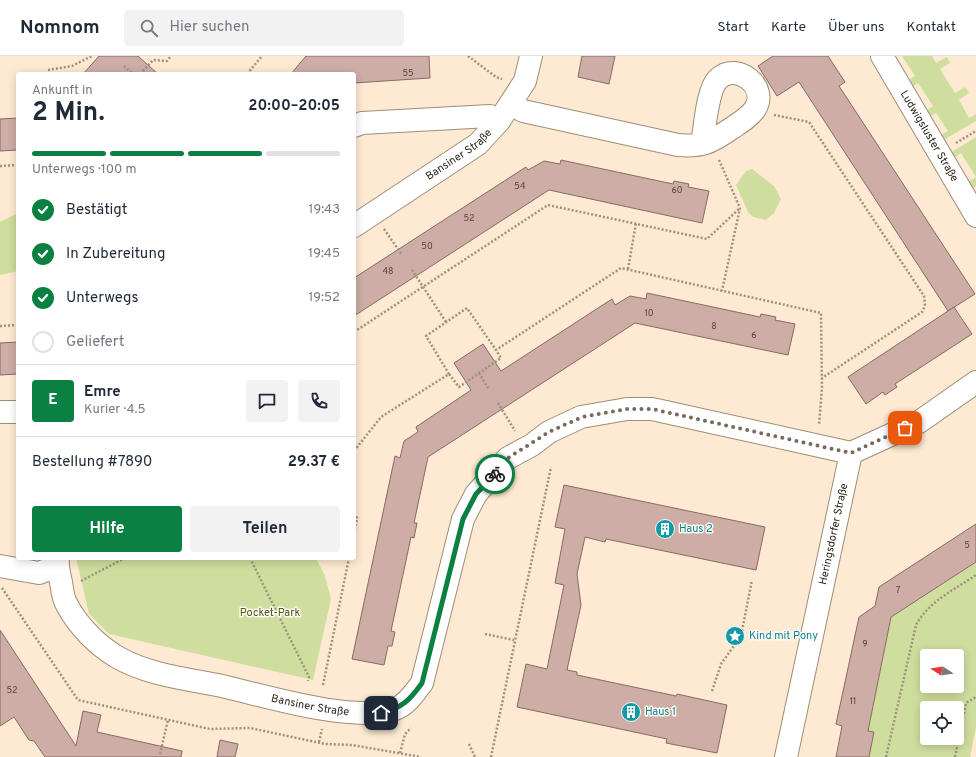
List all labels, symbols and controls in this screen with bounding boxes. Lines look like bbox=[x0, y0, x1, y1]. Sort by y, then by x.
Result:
search box bbox=[124, 10, 404, 46]
text: Nomnom bbox=[20, 16, 100, 40]
icon: search bbox=[138, 17, 160, 39]
text: Hier suchen bbox=[170, 18, 250, 37]
text: Start bbox=[717, 19, 749, 36]
text: Karte bbox=[771, 19, 806, 36]
text: Über uns bbox=[828, 19, 885, 36]
text: Kontakt bbox=[907, 19, 956, 36]
house number: 55 bbox=[402, 68, 414, 79]
text: Ankunft in bbox=[32, 83, 93, 99]
street label: Ludwigsluster Straße bbox=[897, 88, 961, 185]
text: 2 Min. bbox=[32, 97, 105, 130]
text: 20:00–20:05 bbox=[248, 97, 340, 116]
street label: Bansiner Straße bbox=[423, 126, 495, 184]
text: Unterwegs · 100 m bbox=[32, 162, 137, 178]
house number: 54 bbox=[514, 181, 526, 192]
house number: 60 bbox=[671, 185, 683, 196]
icon: check bbox=[32, 199, 54, 221]
text: Bestätigt bbox=[66, 201, 128, 220]
text: 19:43 bbox=[309, 202, 340, 218]
house number: 52 bbox=[463, 213, 475, 224]
house number: 50 bbox=[421, 241, 433, 252]
icon: check bbox=[32, 243, 54, 265]
text: In Zubereitung bbox=[66, 245, 166, 264]
text: 19:45 bbox=[308, 246, 340, 262]
house number: 48 bbox=[382, 266, 394, 277]
icon: check bbox=[32, 287, 54, 309]
text: Unterwegs bbox=[66, 289, 139, 308]
text: 19:52 bbox=[309, 290, 340, 306]
house number: 10 bbox=[644, 308, 654, 319]
house number: 8 bbox=[711, 321, 717, 332]
house number: 6 bbox=[751, 330, 757, 341]
text: Geliefert bbox=[66, 333, 124, 352]
button: chat bbox=[246, 380, 288, 422]
button: phone bbox=[298, 380, 340, 422]
text: Emre bbox=[84, 383, 121, 402]
text: E bbox=[48, 391, 58, 410]
text: Kurier · 4.5 bbox=[84, 402, 146, 418]
pin bbox=[888, 411, 922, 445]
icon: bag bbox=[894, 417, 916, 439]
text: Bestellung #7890 bbox=[32, 453, 152, 472]
text: 29.37 € bbox=[288, 453, 340, 472]
courier bbox=[475, 454, 515, 494]
icon: bike bbox=[484, 463, 506, 485]
street label: Heringsdorfer Straße bbox=[816, 482, 851, 586]
button: Hilfe bbox=[32, 506, 182, 552]
button: Teilen bbox=[190, 506, 340, 552]
building icon: Haus 2 bbox=[654, 518, 676, 540]
place label: Haus 2 bbox=[679, 522, 713, 536]
house number: 5 bbox=[964, 540, 970, 551]
house number: 7 bbox=[896, 585, 901, 596]
park label: Pocket-Park bbox=[240, 606, 301, 620]
place icon: Kind mit Pony bbox=[724, 625, 746, 647]
place label: Kind mit Pony bbox=[749, 629, 818, 643]
house number: 9 bbox=[862, 639, 868, 650]
north arrow bbox=[920, 649, 964, 693]
map controls bbox=[920, 649, 964, 745]
house number: 52 bbox=[6, 685, 18, 696]
street label: Bansiner Straße bbox=[270, 691, 350, 719]
pin bbox=[364, 696, 398, 730]
house number: 11 bbox=[850, 696, 856, 707]
building icon: Haus 1 bbox=[620, 701, 642, 723]
button: locate bbox=[920, 701, 964, 745]
icon: home bbox=[370, 702, 392, 724]
place label: Haus 1 bbox=[645, 705, 676, 719]

